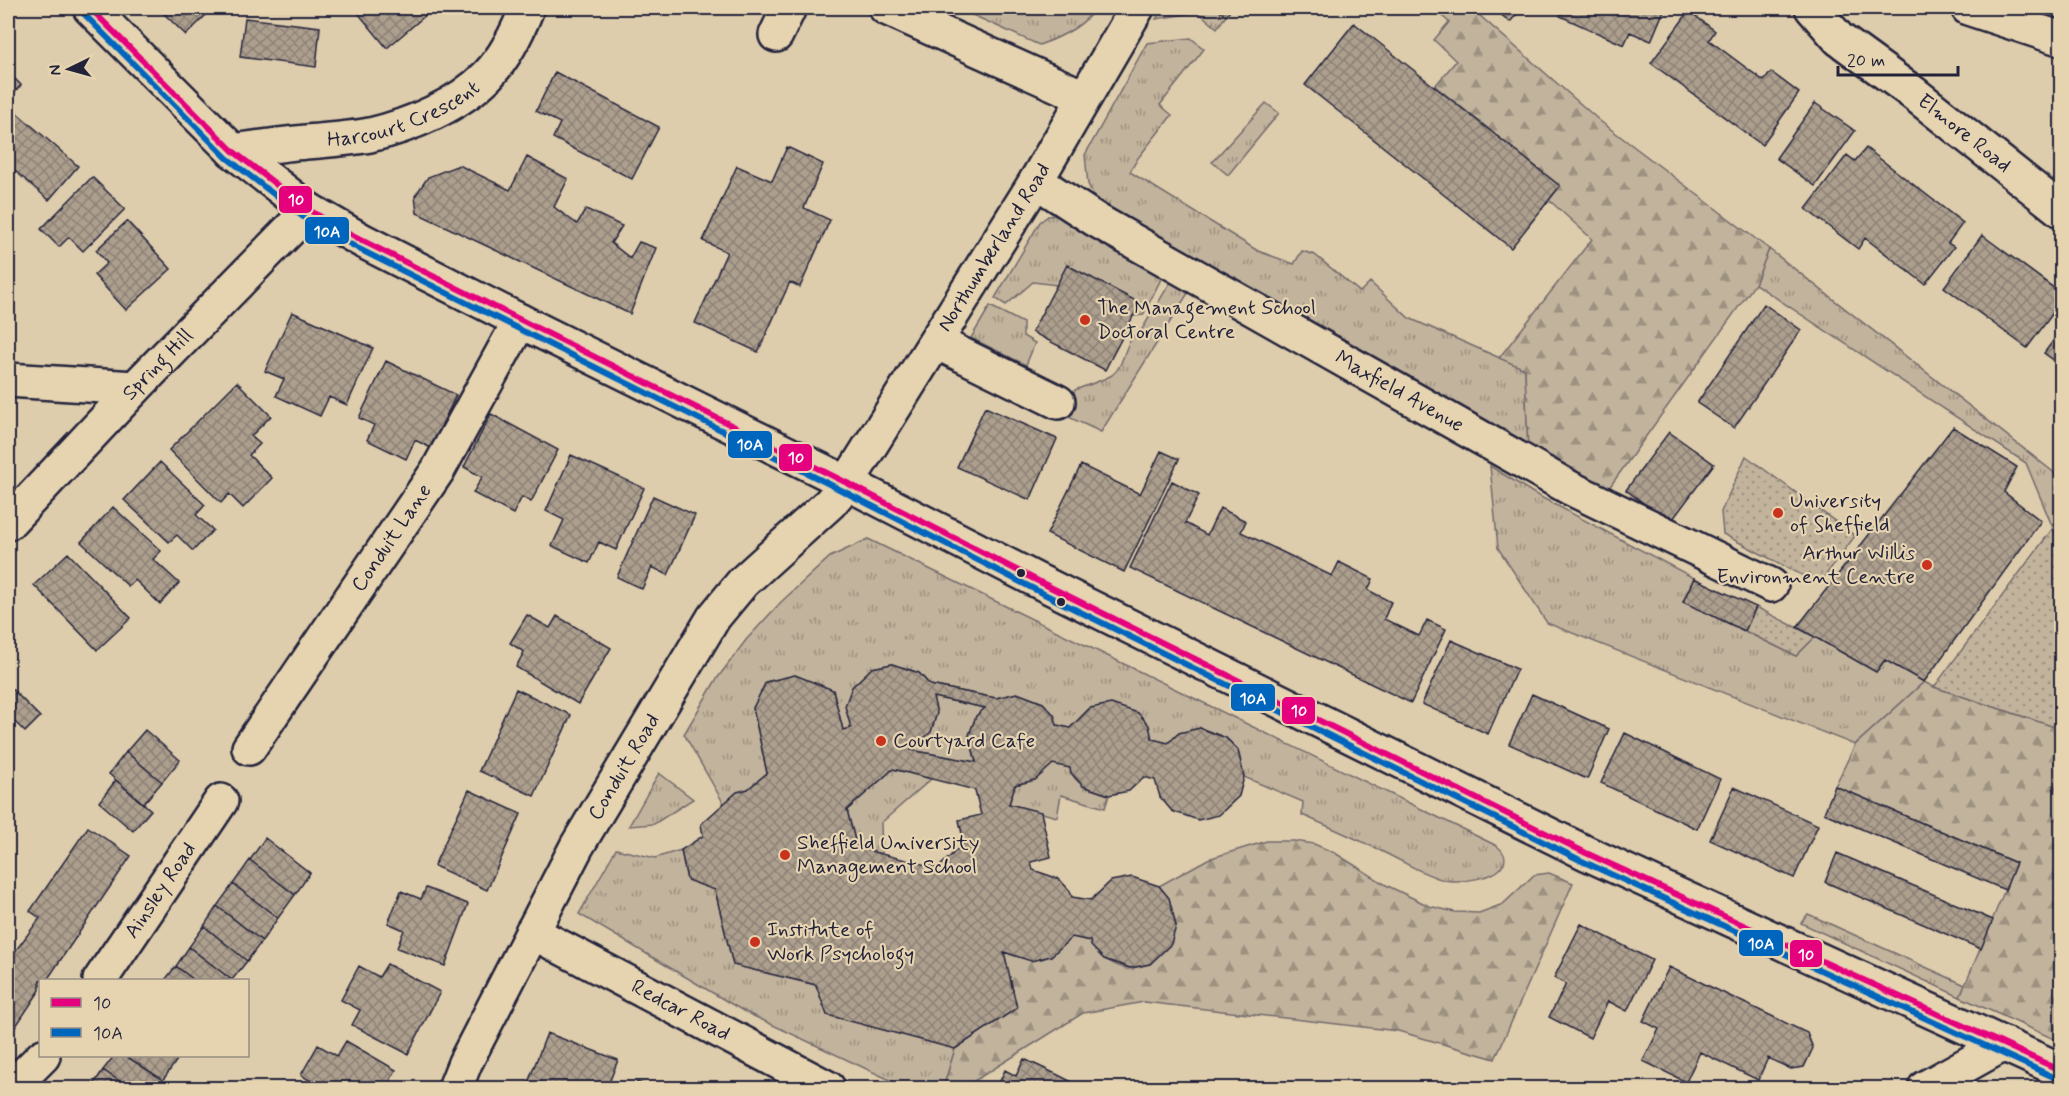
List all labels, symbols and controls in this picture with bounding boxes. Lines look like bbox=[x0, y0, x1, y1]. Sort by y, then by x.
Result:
north arrow bbox=[39, 39, 99, 99]
scale bar bbox=[1838, 39, 1958, 77]
text: 20 m bbox=[1847, 49, 1885, 73]
text: N bbox=[45, 64, 66, 76]
street label: Harcourt Crescent bbox=[326, 74, 486, 154]
street label: Elmore Road bbox=[1912, 88, 2017, 179]
street label: Northumberland Road bbox=[931, 158, 1057, 337]
line badge: 10 bbox=[278, 185, 313, 214]
text: 10 bbox=[288, 190, 304, 211]
line badge: 10A bbox=[304, 216, 350, 245]
text: 10A bbox=[314, 222, 340, 243]
place label: The Management School Doctoral Centre bbox=[1097, 294, 1316, 346]
marker: The Management School Doctoral Centre bbox=[1078, 313, 1092, 327]
street label: Spring Hill bbox=[116, 322, 199, 407]
street label: Maxfield Avenue bbox=[1330, 344, 1469, 439]
line badge: 10A bbox=[727, 430, 773, 459]
text: 10A bbox=[737, 435, 763, 456]
line badge: 10 bbox=[778, 443, 813, 472]
text: 10 bbox=[788, 448, 804, 469]
street label: Conduit Lane bbox=[345, 478, 439, 598]
place label: University of Sheffield bbox=[1790, 487, 1890, 539]
marker: University of Sheffield bbox=[1771, 506, 1785, 520]
place label: Arthur Willis Environment Centre bbox=[1717, 539, 1915, 591]
marker: Arthur Willis Environment Centre bbox=[1920, 558, 1934, 572]
unlabelled marker bbox=[1015, 567, 1027, 579]
unlabelled marker bbox=[1055, 596, 1067, 608]
line badge: 10A bbox=[1230, 683, 1276, 712]
text: 10A bbox=[1240, 689, 1266, 710]
line badge: 10 bbox=[1281, 696, 1316, 725]
text: 10 bbox=[1291, 701, 1307, 722]
street label: Conduit Road bbox=[581, 709, 667, 826]
place label: Courtyard Cafe bbox=[893, 727, 1035, 755]
marker: Courtyard Cafe bbox=[874, 734, 888, 748]
place label: Sheffield University Management School bbox=[797, 829, 979, 882]
street label: Ainsley Road bbox=[118, 837, 203, 944]
marker: Sheffield University Management School bbox=[778, 848, 792, 862]
place label: Institute of Work Psychology bbox=[767, 916, 914, 970]
line badge: 10A bbox=[1738, 929, 1784, 957]
text: 10A bbox=[1748, 934, 1774, 955]
marker: Institute of Work Psychology bbox=[748, 935, 762, 949]
line badge: 10 bbox=[1789, 939, 1823, 968]
text: 10 bbox=[1798, 945, 1814, 966]
street label: Redcar Road bbox=[626, 973, 735, 1048]
legend bbox=[39, 979, 249, 1057]
text: 10 bbox=[93, 992, 111, 1016]
text: 10A bbox=[93, 1022, 123, 1046]

